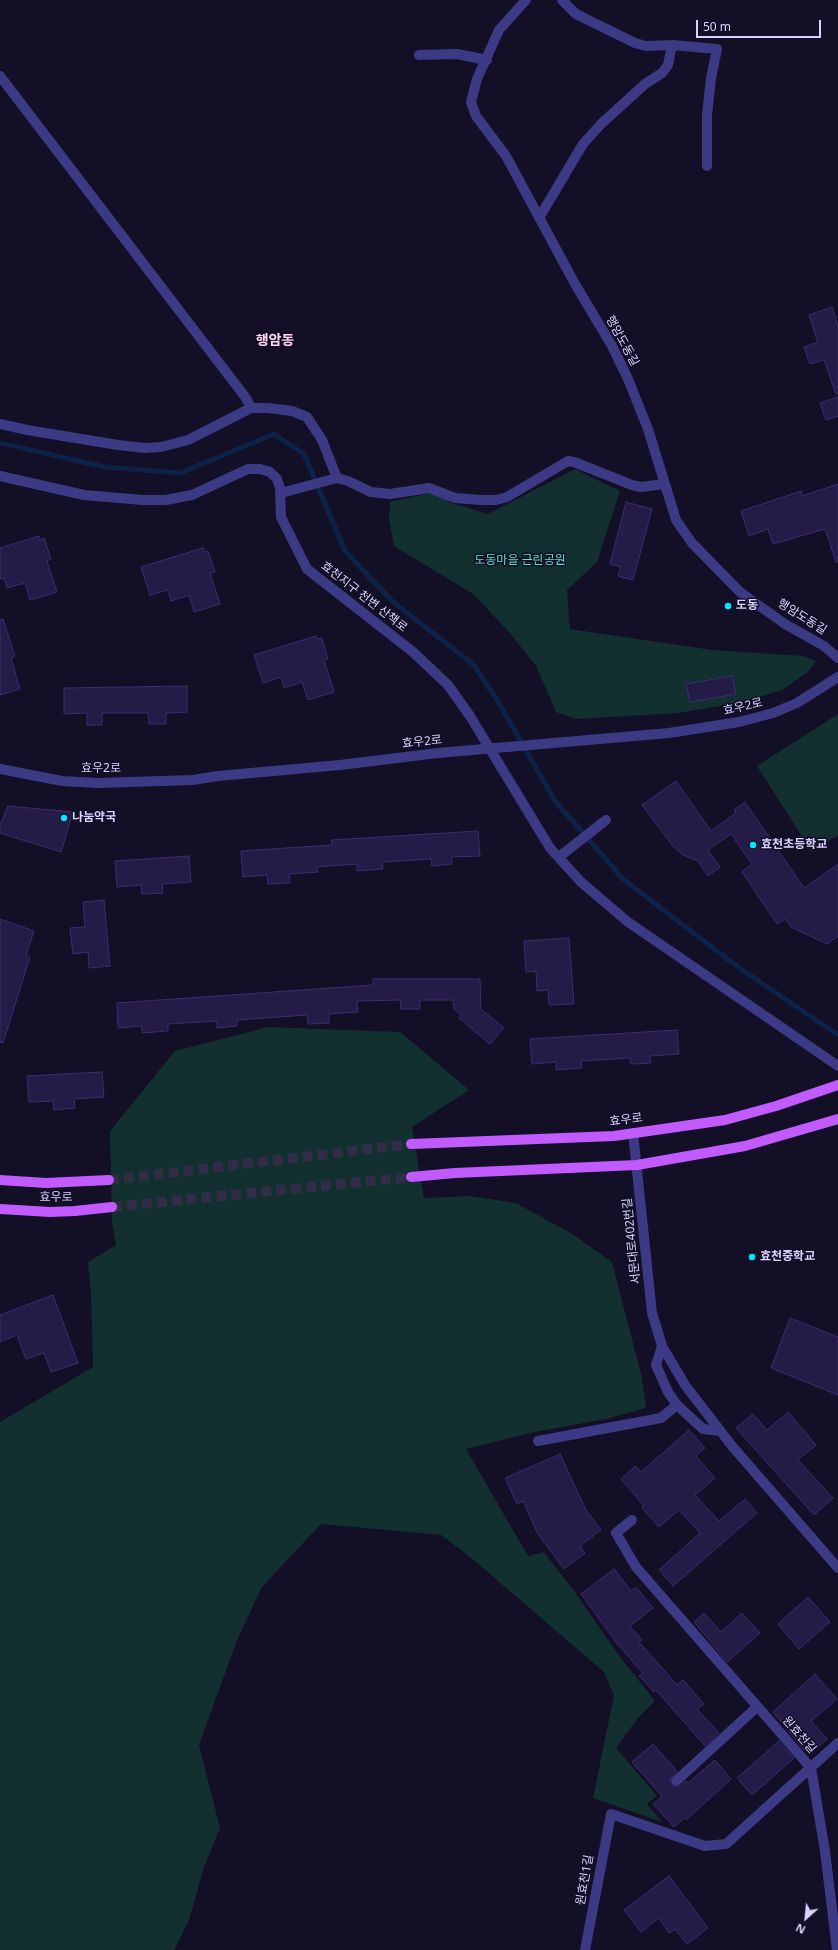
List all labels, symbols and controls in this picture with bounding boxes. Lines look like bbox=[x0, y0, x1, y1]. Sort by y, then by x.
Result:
scale bar bbox=[698, 12, 823, 38]
text: 50 m bbox=[703, 18, 731, 35]
street label: 행암도동길 bbox=[602, 313, 642, 369]
district label: 행암동 bbox=[256, 333, 294, 349]
park label: 도동마을 근린공원 bbox=[474, 554, 566, 568]
street label: 효천지구 천변 산책로 bbox=[318, 559, 410, 635]
street label: 행암도동길 bbox=[775, 596, 829, 638]
place label: 도동 bbox=[736, 599, 758, 613]
marker: 도동 bbox=[723, 601, 733, 611]
street label: 효우2로 bbox=[722, 695, 764, 719]
street label: 효우2로 bbox=[401, 733, 443, 751]
street label: 효우2로 bbox=[81, 762, 121, 776]
place label: 나눔약국 bbox=[72, 811, 116, 825]
marker: 나눔약국 bbox=[59, 813, 69, 823]
place label: 효천초등학교 bbox=[761, 838, 827, 852]
marker: 효천초등학교 bbox=[748, 840, 758, 850]
street label: 효우로 bbox=[609, 1111, 643, 1129]
street label: 효우로 bbox=[39, 1191, 73, 1205]
street label: 서문대로402번길 bbox=[620, 1197, 644, 1285]
place label: 효천중학교 bbox=[760, 1250, 815, 1264]
marker: 효천중학교 bbox=[747, 1252, 757, 1262]
street label: 원효천길 bbox=[779, 1714, 819, 1756]
street label: 원효천1길 bbox=[573, 1854, 597, 1906]
north arrow bbox=[786, 1898, 826, 1938]
text: N bbox=[793, 1920, 808, 1938]

